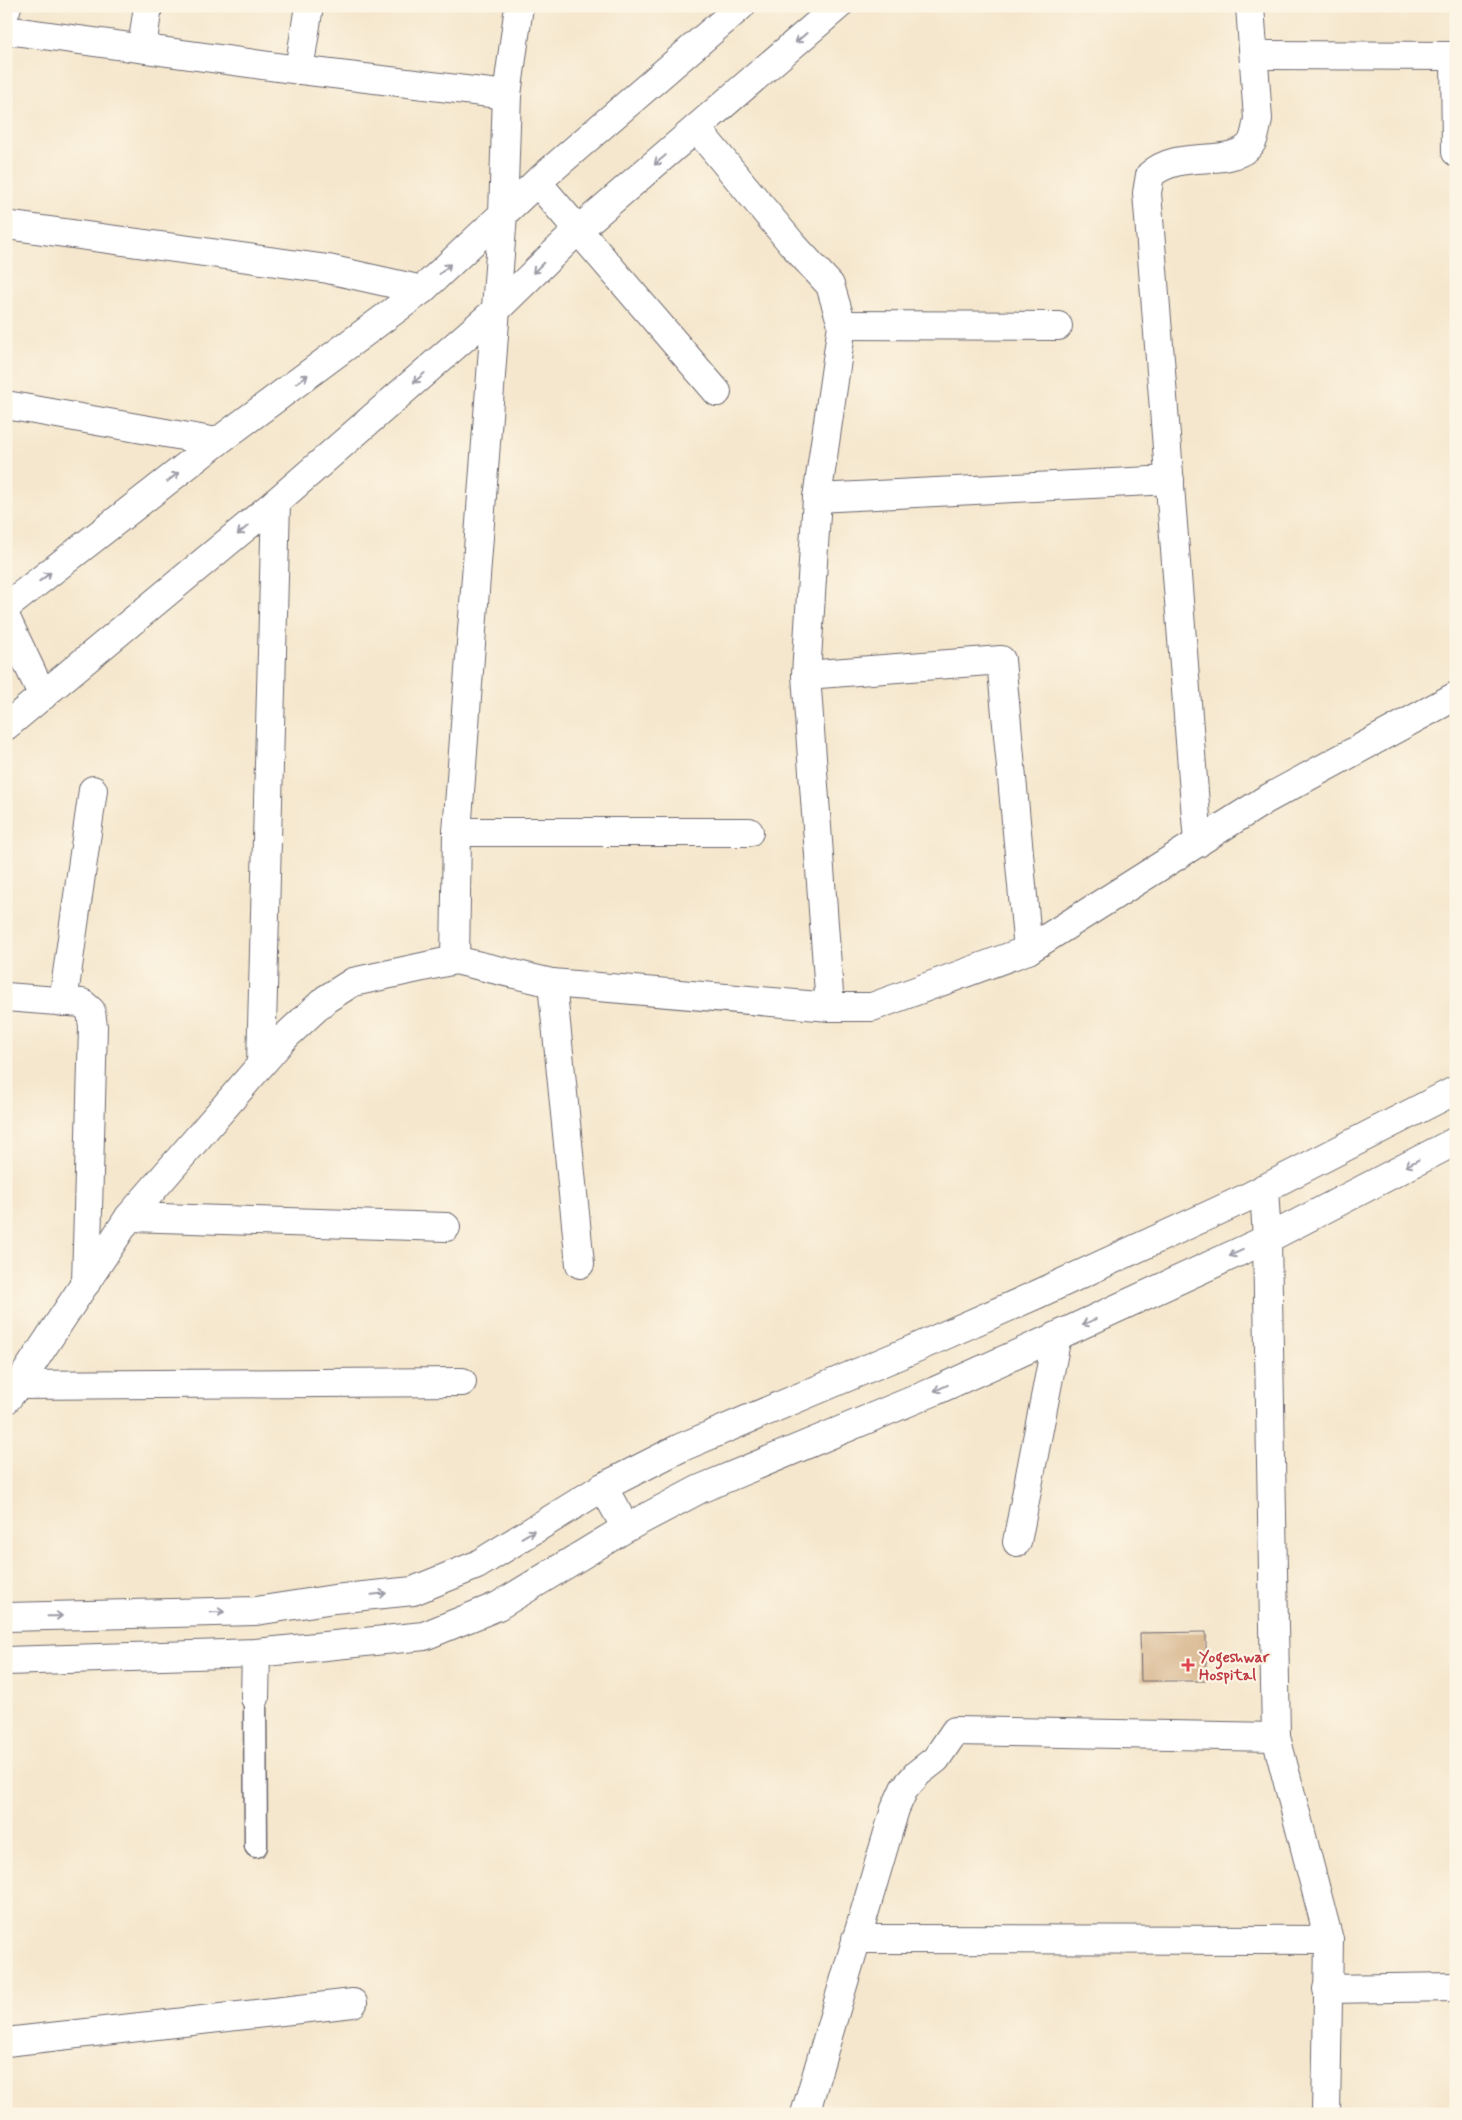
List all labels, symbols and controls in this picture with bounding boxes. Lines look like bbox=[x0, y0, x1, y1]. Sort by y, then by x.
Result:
one-way arrow bbox=[795, 32, 808, 44]
one-way arrow bbox=[653, 155, 666, 166]
one-way arrow bbox=[533, 262, 545, 274]
one-way arrow bbox=[438, 263, 451, 275]
one-way arrow bbox=[412, 372, 425, 384]
one-way arrow bbox=[295, 374, 309, 384]
one-way arrow bbox=[166, 472, 180, 482]
one-way arrow bbox=[236, 524, 249, 536]
one-way arrow bbox=[38, 572, 52, 582]
one-way arrow bbox=[1405, 1158, 1420, 1168]
one-way arrow bbox=[1229, 1249, 1244, 1258]
one-way arrow bbox=[1082, 1317, 1097, 1327]
one-way arrow bbox=[934, 1383, 949, 1393]
one-way arrow bbox=[520, 1529, 534, 1539]
one-way arrow bbox=[370, 1589, 386, 1599]
one-way arrow bbox=[209, 1607, 225, 1617]
one-way arrow bbox=[47, 1611, 63, 1620]
place label: Yogeshwar Hospital bbox=[1199, 1647, 1270, 1686]
marker: Yogeshwar Hospital bbox=[1181, 1658, 1195, 1672]

